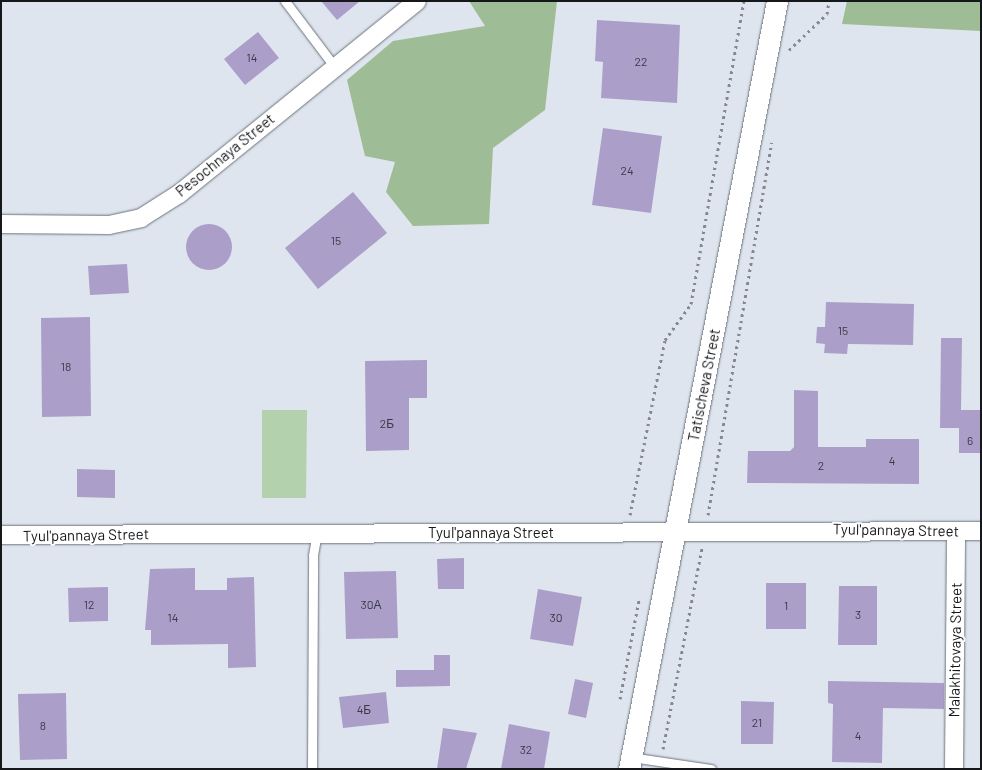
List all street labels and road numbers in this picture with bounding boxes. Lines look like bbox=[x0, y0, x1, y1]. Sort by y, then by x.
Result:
street label: Pesochnaya Street bbox=[172, 110, 278, 200]
street label: Tatischeva Street bbox=[684, 327, 724, 443]
street label: Tyul'pannaya Street bbox=[833, 520, 959, 540]
street label: Tyul'pannaya Street bbox=[428, 524, 554, 542]
street label: Tyul'pannaya Street bbox=[23, 525, 149, 545]
street label: Malakhitovaya Street bbox=[945, 582, 965, 718]

